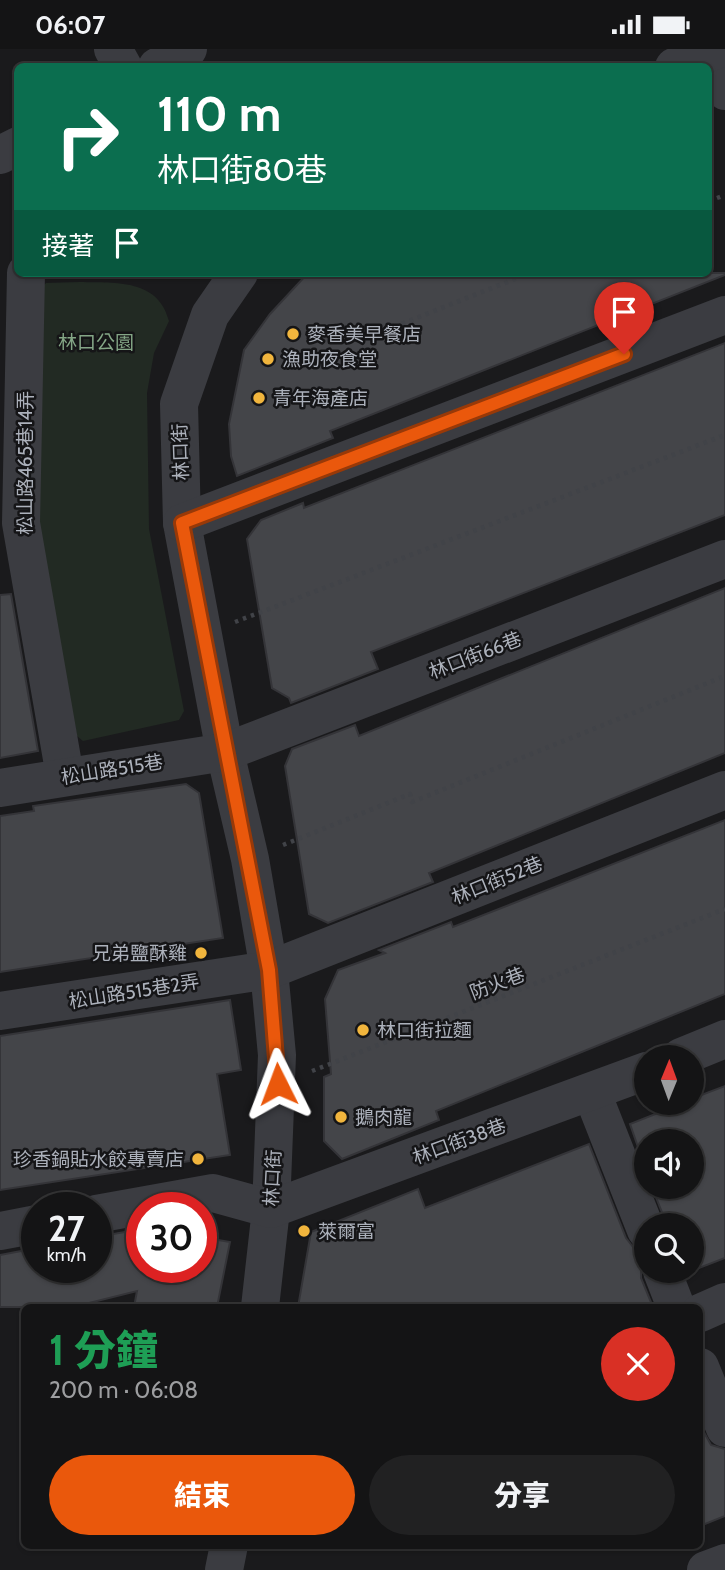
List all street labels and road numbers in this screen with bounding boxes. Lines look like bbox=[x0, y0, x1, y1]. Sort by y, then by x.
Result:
street label: 松山路465巷14弄 bbox=[14, 391, 37, 535]
street label: 林口街 bbox=[168, 423, 193, 481]
street label: 林口街66巷 bbox=[426, 627, 525, 684]
street label: 松山路515巷 bbox=[60, 750, 165, 789]
street label: 林口街52巷 bbox=[448, 852, 546, 909]
street label: 防火巷 bbox=[466, 963, 528, 1004]
street label: 松山路515巷2弄 bbox=[67, 970, 201, 1013]
street label: 林口街38巷 bbox=[409, 1114, 509, 1169]
street label: 林口街 bbox=[260, 1149, 285, 1207]

